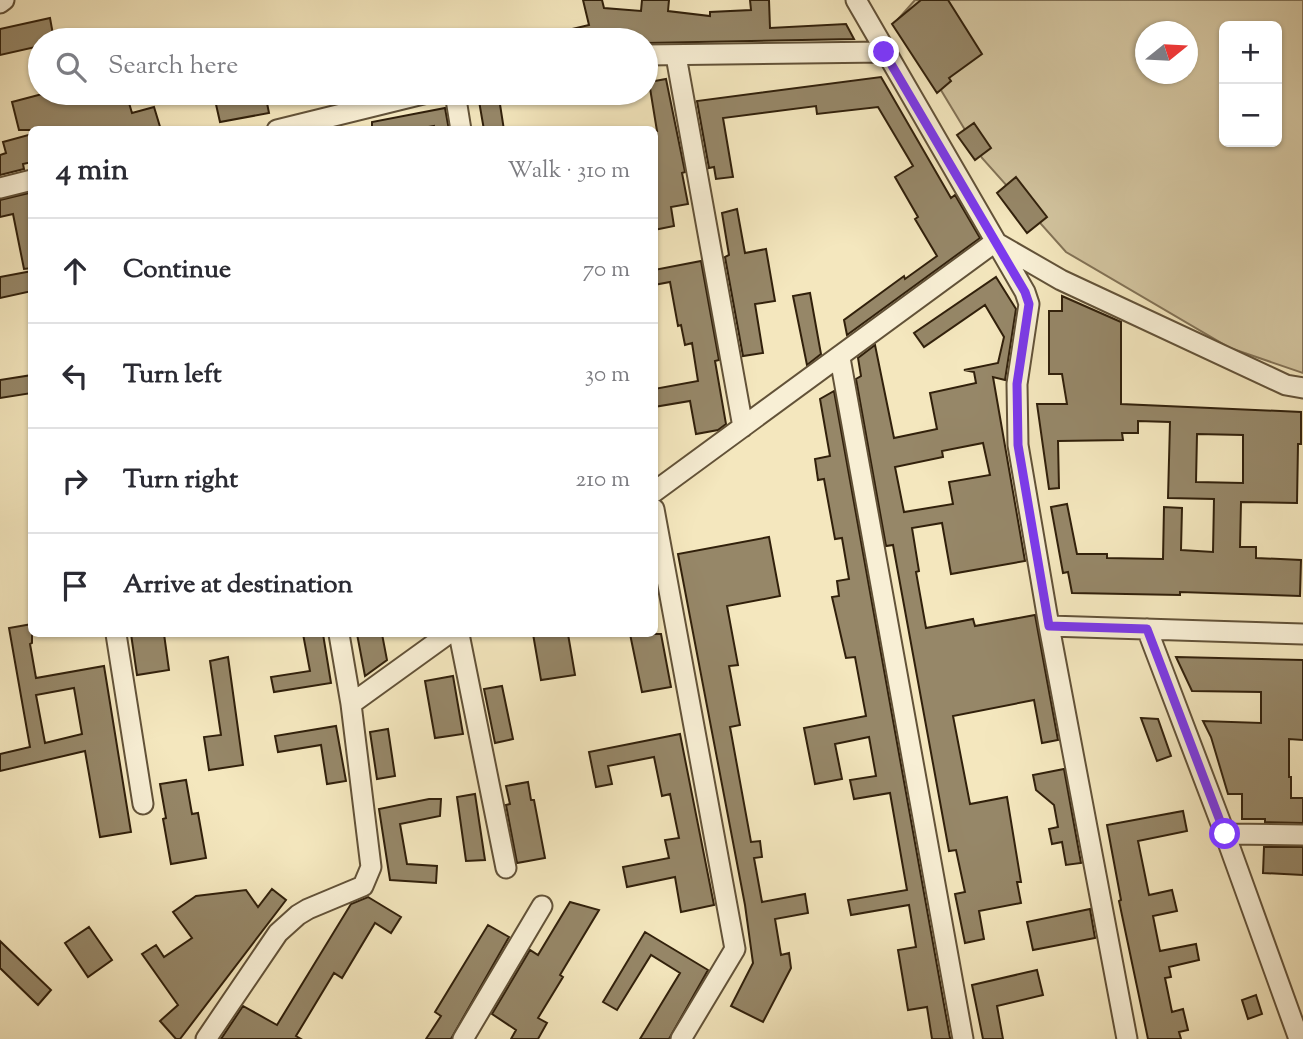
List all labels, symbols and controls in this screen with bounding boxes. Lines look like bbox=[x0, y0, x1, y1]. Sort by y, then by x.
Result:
north arrow bbox=[1135, 21, 1198, 84]
map controls bbox=[1219, 21, 1282, 147]
button: + bbox=[1219, 21, 1282, 84]
search box bbox=[28, 28, 658, 105]
route end bbox=[868, 36, 899, 67]
icon: search bbox=[52, 48, 90, 86]
text: Search here bbox=[108, 48, 238, 85]
button: − bbox=[1219, 84, 1282, 147]
text: 4 min bbox=[56, 150, 129, 193]
text: Walk · 310 m bbox=[507, 155, 630, 188]
icon: ahead bbox=[56, 252, 94, 290]
text: Continue bbox=[123, 252, 231, 289]
text: 70 m bbox=[583, 254, 630, 287]
icon: left bbox=[56, 357, 94, 395]
text: Turn left bbox=[123, 357, 222, 394]
text: 30 m bbox=[585, 359, 630, 392]
icon: right bbox=[56, 462, 94, 500]
text: Turn right bbox=[123, 462, 238, 499]
text: 210 m bbox=[576, 464, 630, 497]
icon: arrive bbox=[56, 567, 94, 605]
text: Arrive at destination bbox=[123, 567, 353, 604]
route start bbox=[1209, 818, 1240, 849]

